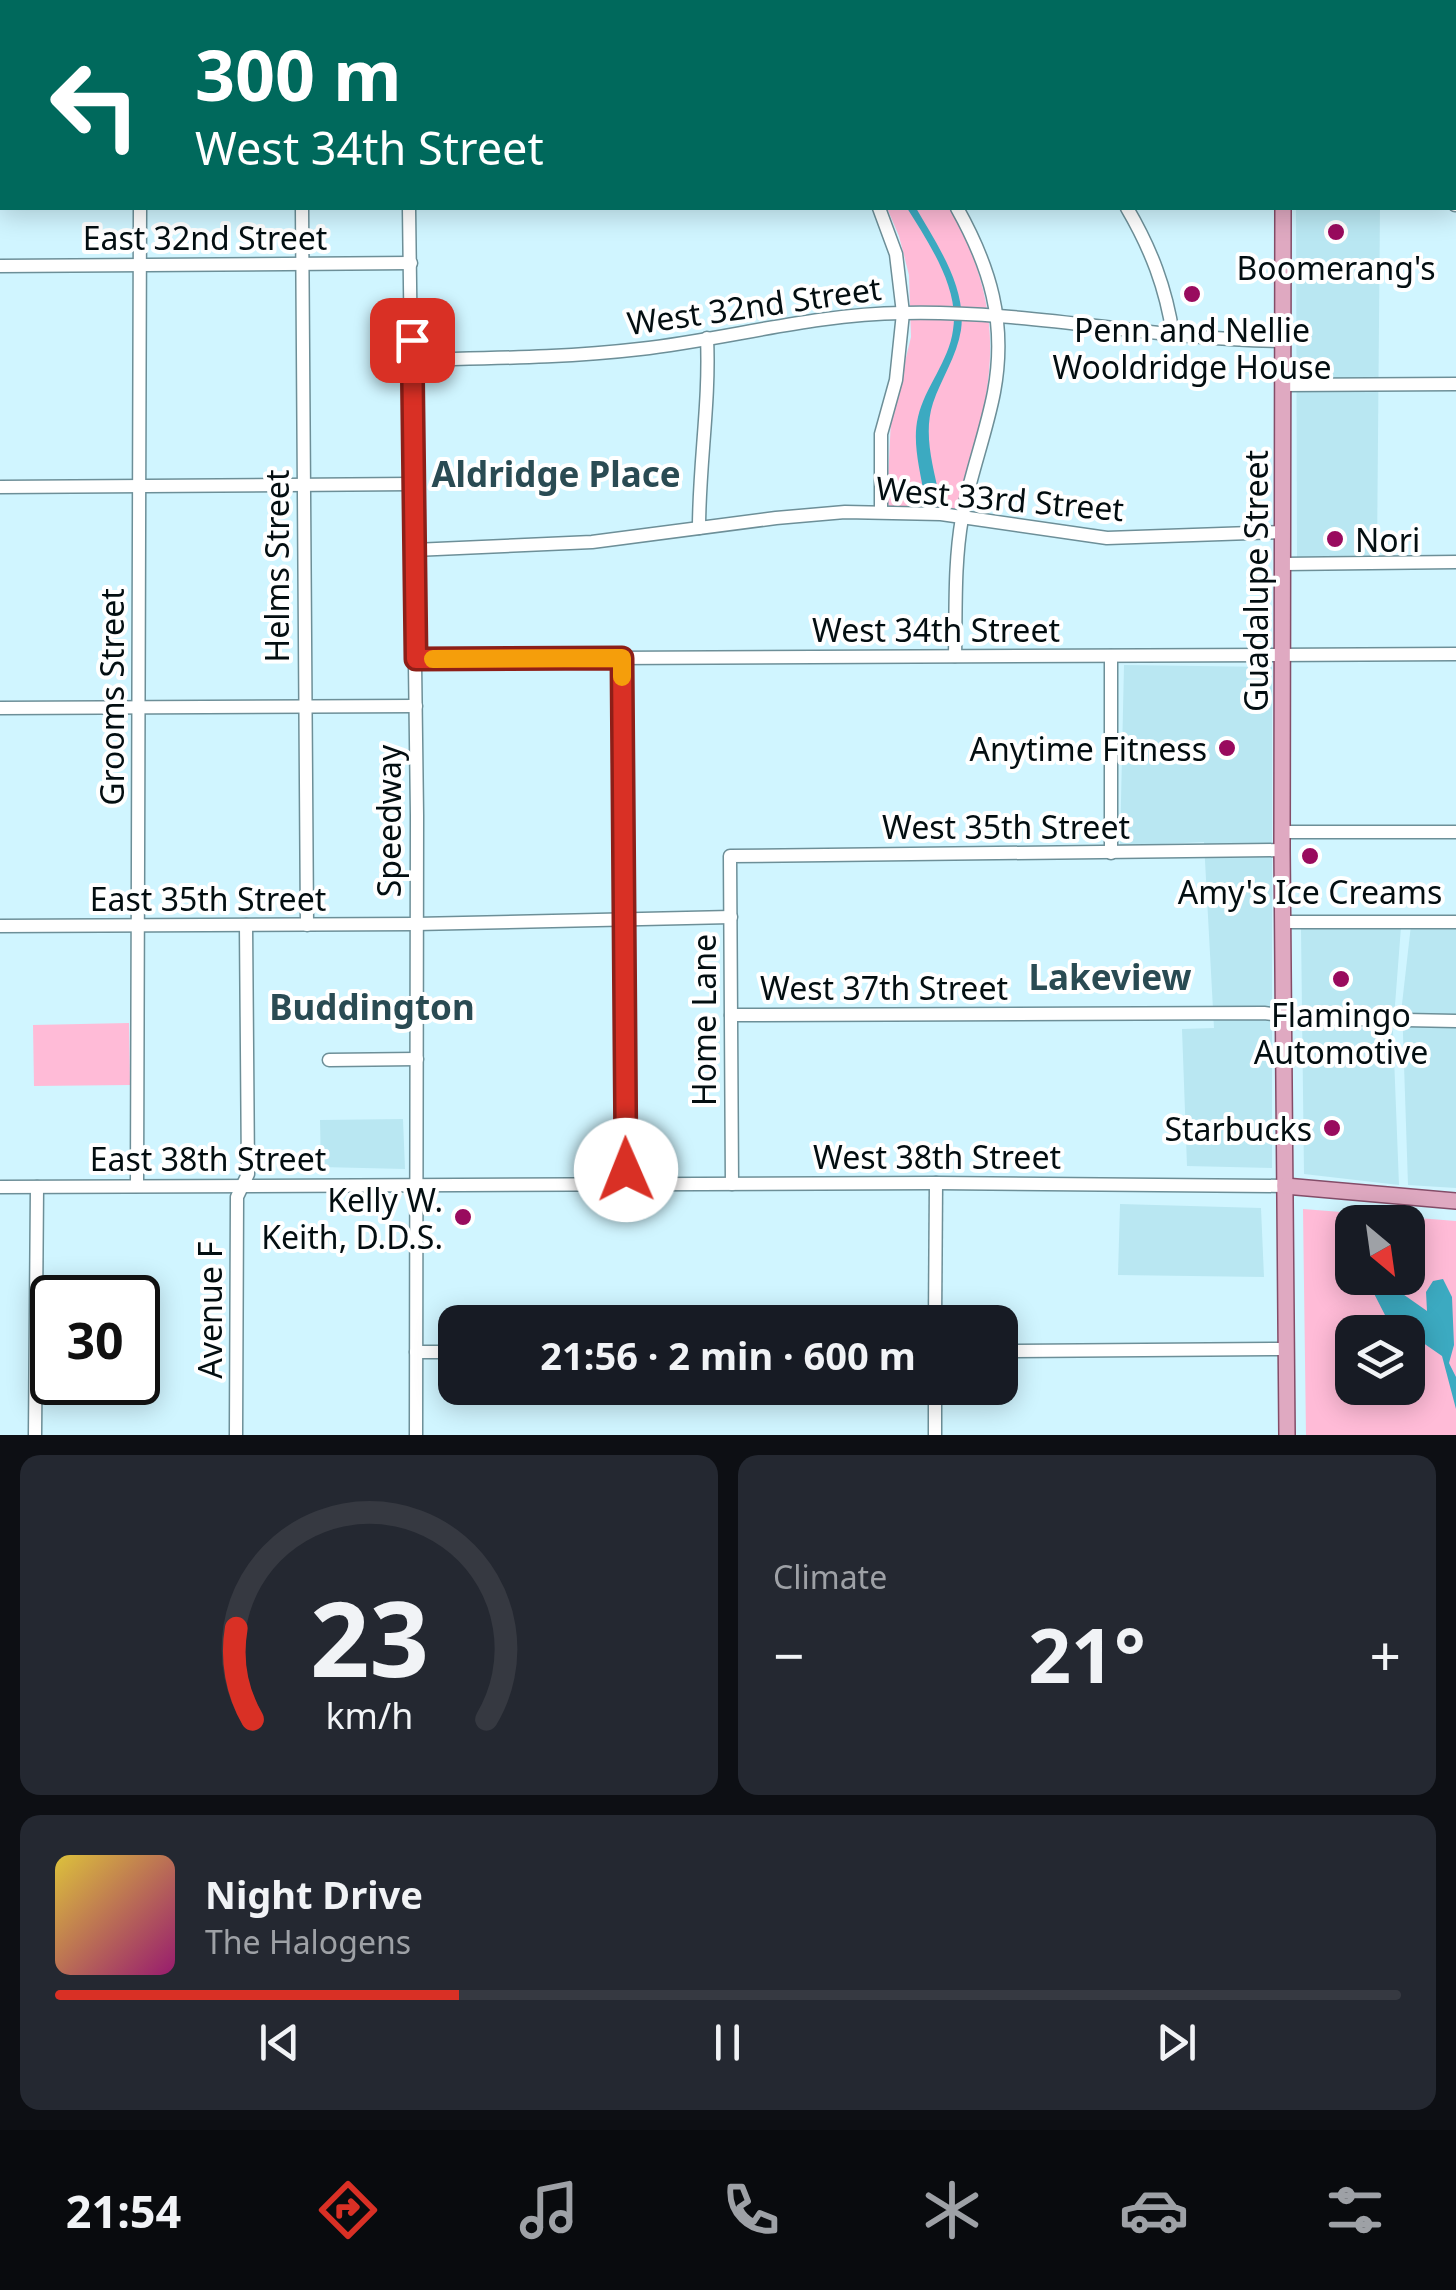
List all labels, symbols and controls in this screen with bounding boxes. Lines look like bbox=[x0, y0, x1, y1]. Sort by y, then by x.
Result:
text: 300 m bbox=[195, 26, 402, 122]
icon: left bbox=[30, 40, 160, 170]
text: West 34th Street bbox=[195, 117, 544, 178]
street label: East 32nd Street bbox=[83, 216, 327, 259]
marker: Boomerang's bbox=[1325, 221, 1347, 243]
place label: Boomerang's bbox=[1236, 246, 1436, 289]
street label: West 32nd Street bbox=[624, 266, 884, 344]
marker: Penn and Nellie Wooldridge House bbox=[1181, 283, 1203, 305]
pin bbox=[370, 298, 455, 383]
place label: Penn and Nellie Wooldridge House bbox=[1052, 308, 1332, 388]
icon: arrive bbox=[385, 313, 440, 368]
district label: Aldridge Place bbox=[431, 450, 681, 497]
street label: Guadalupe Street bbox=[1234, 450, 1277, 712]
street label: West 33rd Street bbox=[874, 466, 1126, 530]
street label: Helms Street bbox=[255, 470, 298, 662]
place label: Nori bbox=[1355, 518, 1420, 561]
marker: Nori bbox=[1324, 528, 1346, 550]
street label: Grooms Street bbox=[90, 588, 133, 806]
street label: West 34th Street bbox=[812, 608, 1060, 651]
place label: Anytime Fitness bbox=[969, 727, 1207, 770]
marker: Anytime Fitness bbox=[1216, 737, 1238, 759]
street label: Speedway bbox=[367, 744, 410, 897]
street label: West 35th Street bbox=[882, 805, 1130, 848]
marker: Amy's Ice Creams bbox=[1299, 845, 1321, 867]
place label: Amy's Ice Creams bbox=[1178, 870, 1442, 913]
street label: East 35th Street bbox=[90, 877, 326, 920]
street label: Home Lane bbox=[682, 934, 725, 1106]
district label: Lakeview bbox=[1028, 953, 1192, 1000]
street label: West 37th Street bbox=[760, 966, 1008, 1009]
marker: Flamingo Automotive bbox=[1330, 968, 1352, 990]
district label: Buddington bbox=[269, 983, 475, 1030]
place label: Flamingo Automotive bbox=[1254, 993, 1428, 1073]
place label: Starbucks bbox=[1164, 1107, 1312, 1150]
marker: Starbucks bbox=[1321, 1117, 1343, 1139]
position arrow bbox=[574, 1118, 678, 1222]
street label: West 38th Street bbox=[813, 1135, 1061, 1178]
street label: East 38th Street bbox=[90, 1137, 326, 1180]
place label: Kelly W. Keith, D.D.S. bbox=[261, 1178, 443, 1258]
north arrow bbox=[1335, 1205, 1425, 1295]
map controls bbox=[1335, 1205, 1425, 1405]
marker: Kelly W. Keith, D.D.S. bbox=[452, 1206, 474, 1228]
street label: Avenue F bbox=[188, 1241, 231, 1379]
speed limit sign: 30 bbox=[30, 1275, 160, 1405]
button: layers bbox=[1335, 1315, 1425, 1405]
text: 21:56 · 2 min · 600 m bbox=[540, 1329, 916, 1381]
text: Climate bbox=[773, 1555, 887, 1598]
text: 23 bbox=[310, 1566, 428, 1707]
text: 21° bbox=[1028, 1603, 1146, 1705]
text: − bbox=[773, 1617, 804, 1692]
text: + bbox=[1370, 1617, 1401, 1692]
text: km/h bbox=[325, 1691, 413, 1739]
text: Night Drive bbox=[205, 1868, 423, 1920]
text: The Halogens bbox=[205, 1920, 411, 1963]
icon: previous bbox=[252, 2015, 307, 2070]
icon: pause bbox=[700, 2015, 755, 2070]
icon: next bbox=[1149, 2015, 1204, 2070]
icon: directions bbox=[313, 2175, 383, 2245]
icon: music bbox=[514, 2175, 584, 2245]
icon: phone bbox=[716, 2175, 786, 2245]
icon: climate bbox=[917, 2175, 987, 2245]
icon: car bbox=[1119, 2175, 1189, 2245]
icon: filters bbox=[1320, 2175, 1390, 2245]
text: 21:54 bbox=[66, 2180, 181, 2241]

